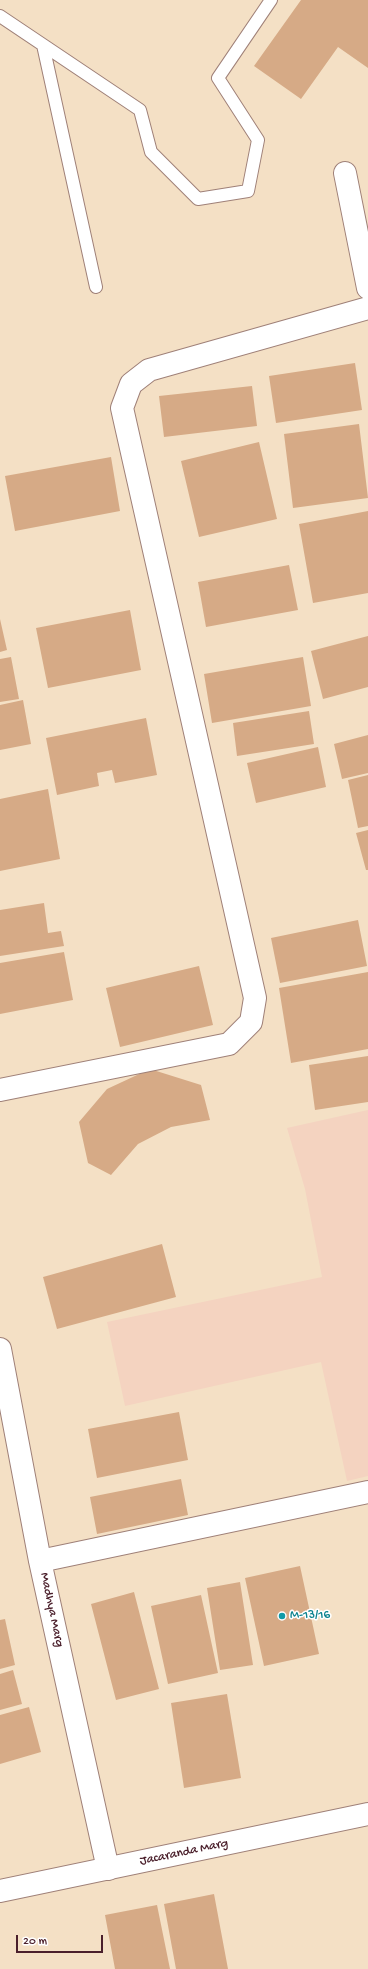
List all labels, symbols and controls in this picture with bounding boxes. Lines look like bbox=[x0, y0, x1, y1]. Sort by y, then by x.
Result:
street label: Madhya Marg bbox=[35, 1571, 67, 1649]
place label: M-13/16 bbox=[290, 1608, 330, 1624]
marker: M-13/16 bbox=[277, 1611, 287, 1621]
street label: Jacaranda Marg bbox=[138, 1836, 230, 1870]
scale bar bbox=[18, 1927, 105, 1953]
text: 20 m bbox=[23, 1935, 47, 1949]

